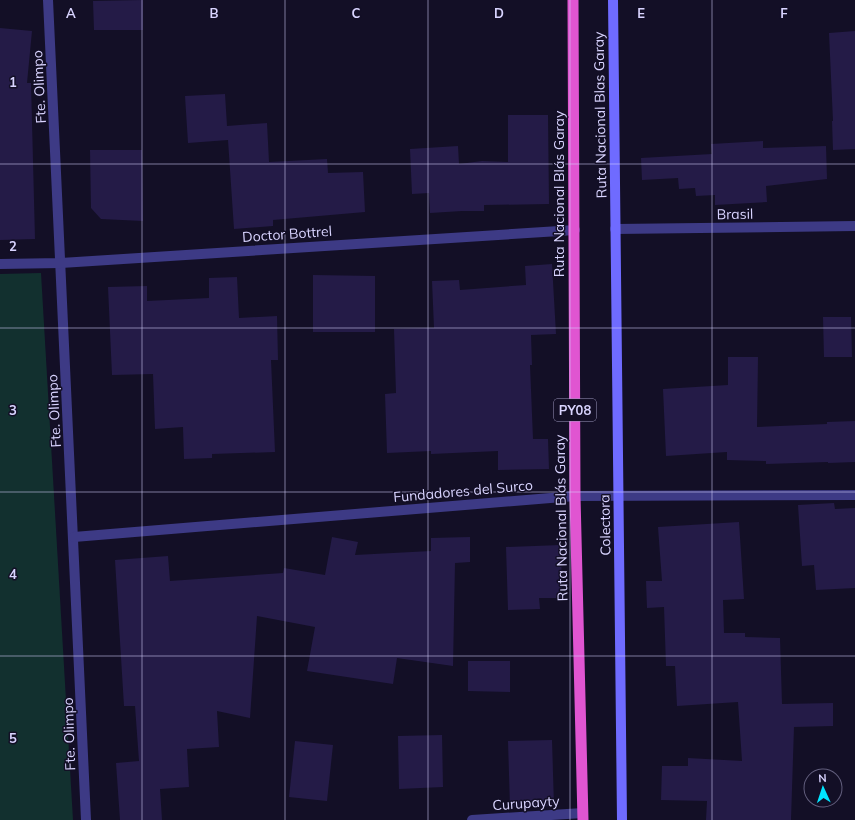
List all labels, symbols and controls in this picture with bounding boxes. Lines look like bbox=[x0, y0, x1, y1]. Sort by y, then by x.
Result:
text: A bbox=[66, 5, 76, 21]
text: B bbox=[210, 5, 219, 21]
text: C bbox=[352, 5, 361, 21]
text: D bbox=[494, 5, 504, 21]
text: E bbox=[637, 5, 645, 21]
text: F bbox=[780, 5, 788, 21]
street label: Ruta Nacional Blas Garay bbox=[590, 31, 610, 198]
street label: Fte. Olimpo bbox=[28, 50, 50, 124]
text: 1 bbox=[9, 74, 17, 90]
street label: Ruta Nacional Blás Garay bbox=[550, 110, 568, 277]
street label: Brasil bbox=[717, 205, 753, 223]
street label: Doctor Bottrel bbox=[242, 222, 332, 246]
text: 2 bbox=[9, 238, 17, 254]
street label: Fte. Olimpo bbox=[43, 374, 65, 448]
road number: PY08 bbox=[554, 399, 596, 421]
text: 3 bbox=[9, 402, 17, 418]
street label: Ruta Nacional Blás Garay bbox=[551, 434, 571, 601]
street label: Fundadores del Surco bbox=[392, 476, 534, 506]
street label: Colectora bbox=[595, 494, 615, 556]
text: 4 bbox=[9, 566, 17, 582]
street label: Fte. Olimpo bbox=[59, 697, 79, 771]
text: 5 bbox=[9, 730, 17, 746]
north arrow bbox=[803, 768, 843, 808]
text: N bbox=[818, 771, 827, 785]
street label: Curupayty bbox=[492, 792, 561, 814]

